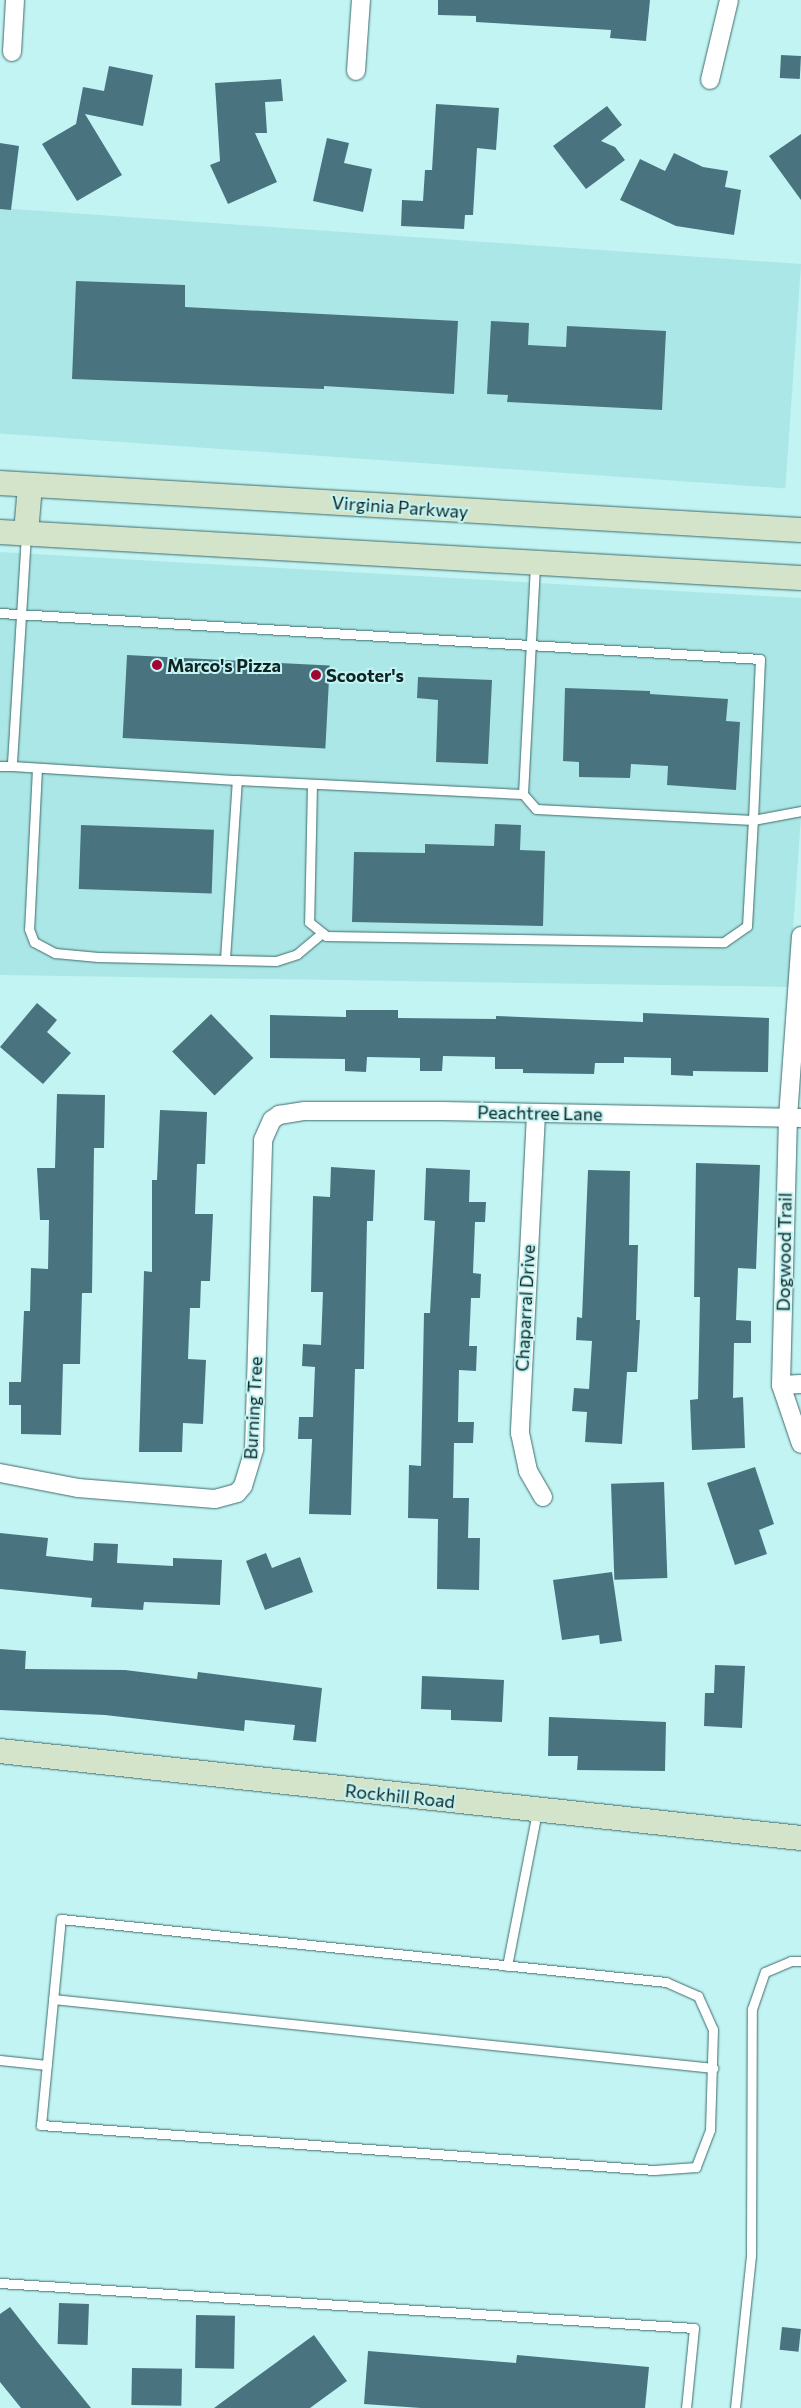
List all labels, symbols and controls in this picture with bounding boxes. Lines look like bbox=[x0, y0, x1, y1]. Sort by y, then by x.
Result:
street label: Virginia Parkway bbox=[331, 491, 469, 523]
place label: Marco's Pizza bbox=[167, 654, 281, 676]
marker: Marco's Pizza bbox=[151, 659, 163, 671]
place label: Scooter's bbox=[326, 664, 404, 686]
marker: Scooter's bbox=[310, 669, 322, 681]
street label: Peachtree Lane bbox=[477, 1101, 603, 1125]
street label: Dogwood Trail bbox=[772, 1192, 796, 1312]
street label: Chaparral Drive bbox=[511, 1244, 539, 1372]
street label: Burning Tree bbox=[240, 1356, 266, 1460]
street label: Rockhill Road bbox=[344, 1779, 456, 1813]

